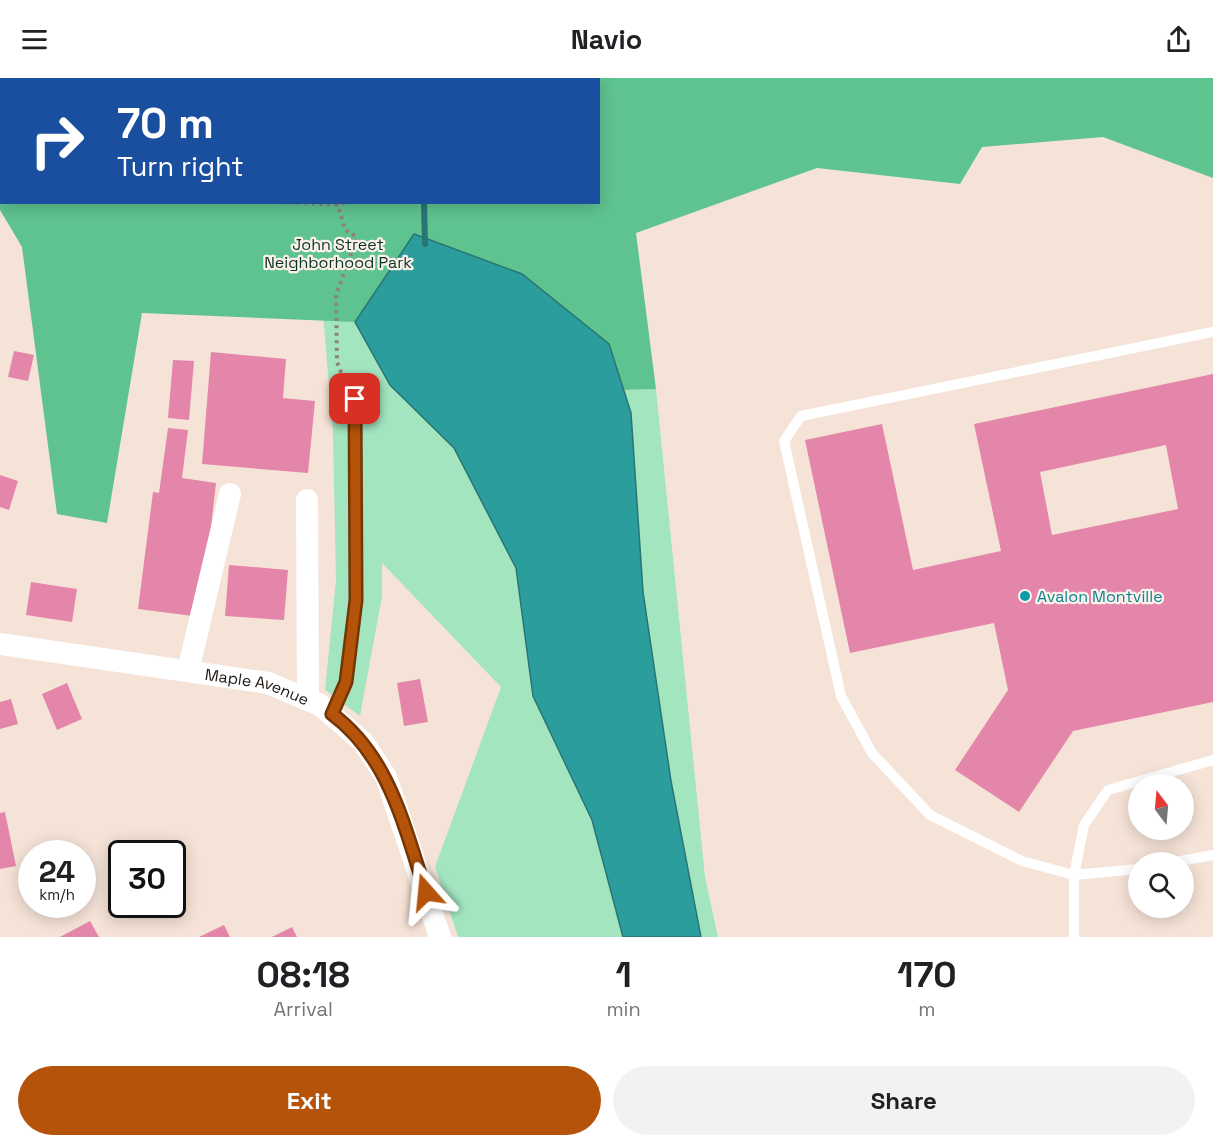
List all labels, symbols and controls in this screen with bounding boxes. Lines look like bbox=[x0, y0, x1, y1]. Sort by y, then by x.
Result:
text: Navio bbox=[571, 22, 642, 57]
icon: menu bbox=[18, 23, 51, 56]
icon: share bbox=[1162, 23, 1195, 56]
text: 70 m bbox=[117, 97, 214, 150]
icon: right bbox=[18, 102, 96, 180]
text: Turn right bbox=[117, 149, 244, 184]
park label: John Street Neighborhood Park bbox=[264, 234, 412, 273]
pin bbox=[329, 373, 380, 424]
icon: arrive bbox=[338, 382, 371, 415]
place label: Avalon Montville bbox=[1037, 586, 1163, 607]
marker: Avalon Montville bbox=[1018, 589, 1032, 603]
street label: Maple Avenue bbox=[204, 664, 312, 710]
north arrow bbox=[1128, 774, 1194, 840]
map controls bbox=[1128, 774, 1194, 918]
speed limit sign: 30 bbox=[108, 840, 186, 918]
text: 24 bbox=[39, 852, 75, 891]
button: search bbox=[1128, 852, 1194, 918]
position arrow bbox=[394, 860, 458, 924]
text: km/h bbox=[39, 885, 75, 904]
text: 08:18 bbox=[256, 952, 350, 998]
text: 1 bbox=[615, 952, 632, 998]
text: 170 bbox=[897, 952, 957, 998]
text: Arrival bbox=[273, 996, 333, 1022]
text: min bbox=[606, 996, 641, 1022]
text: m bbox=[918, 996, 935, 1022]
button: Exit bbox=[18, 1066, 601, 1135]
button: Share bbox=[613, 1066, 1195, 1135]

